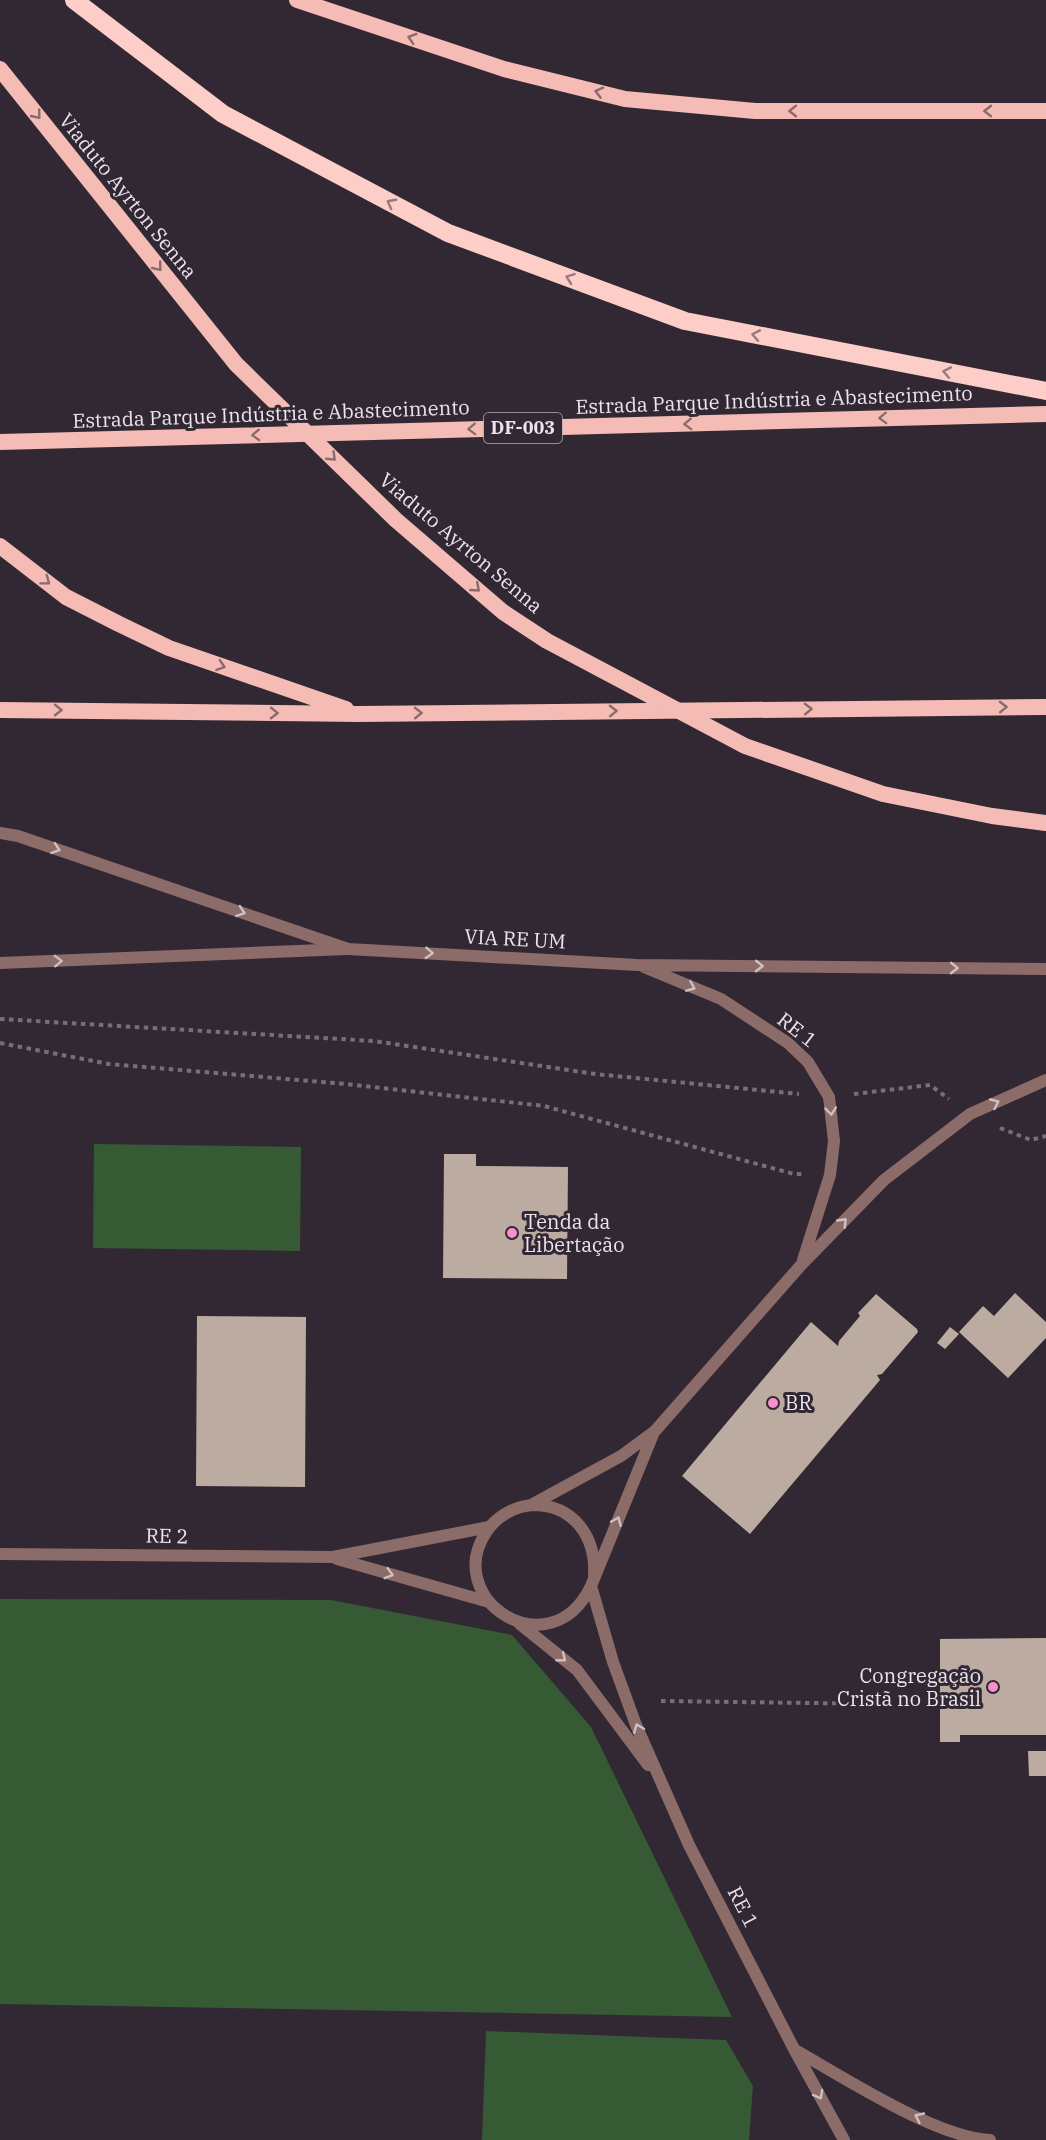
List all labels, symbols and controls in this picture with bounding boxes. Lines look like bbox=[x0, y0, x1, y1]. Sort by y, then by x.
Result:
one-way arrow bbox=[407, 33, 418, 45]
one-way arrow bbox=[594, 87, 604, 100]
one-way arrow bbox=[788, 105, 797, 117]
one-way arrow bbox=[983, 105, 992, 117]
street label: Viaduto Ayrton Senna bbox=[53, 107, 204, 284]
one-way arrow bbox=[29, 108, 40, 119]
one-way arrow bbox=[386, 199, 397, 210]
one-way arrow bbox=[151, 260, 162, 271]
one-way arrow bbox=[565, 273, 576, 286]
one-way arrow bbox=[751, 329, 761, 342]
one-way arrow bbox=[943, 366, 953, 379]
street label: Estrada Parque Indústria e Abastecimento bbox=[575, 379, 973, 420]
street label: Estrada Parque Indústria e Abastecimento bbox=[72, 393, 470, 434]
one-way arrow bbox=[878, 412, 887, 425]
road number: DF-003 bbox=[484, 413, 562, 443]
one-way arrow bbox=[683, 417, 692, 430]
one-way arrow bbox=[467, 423, 476, 436]
one-way arrow bbox=[251, 429, 260, 441]
one-way arrow bbox=[324, 450, 335, 461]
street label: Viaduto Ayrton Senna bbox=[374, 466, 549, 619]
one-way arrow bbox=[40, 574, 51, 585]
one-way arrow bbox=[469, 581, 480, 592]
one-way arrow bbox=[215, 658, 226, 671]
one-way arrow bbox=[998, 701, 1007, 714]
one-way arrow bbox=[803, 703, 812, 715]
one-way arrow bbox=[54, 704, 63, 716]
one-way arrow bbox=[608, 705, 617, 717]
one-way arrow bbox=[270, 707, 279, 719]
one-way arrow bbox=[413, 707, 422, 719]
one-way arrow bbox=[50, 842, 61, 855]
one-way arrow bbox=[235, 905, 245, 918]
street label: VIA RE UM bbox=[464, 922, 566, 955]
one-way arrow bbox=[425, 947, 434, 960]
one-way arrow bbox=[54, 954, 63, 967]
one-way arrow bbox=[754, 960, 763, 972]
one-way arrow bbox=[949, 962, 958, 974]
one-way arrow bbox=[685, 980, 696, 992]
street label: RE 1 bbox=[772, 1006, 823, 1053]
one-way arrow bbox=[989, 1098, 1000, 1110]
one-way arrow bbox=[824, 1107, 837, 1116]
place label: Tenda da Libertação bbox=[524, 1208, 625, 1258]
one-way arrow bbox=[835, 1219, 846, 1230]
marker: Tenda da Libertação bbox=[505, 1226, 519, 1240]
place label: BR bbox=[785, 1389, 812, 1416]
marker: BR bbox=[766, 1396, 780, 1410]
one-way arrow bbox=[610, 1516, 622, 1527]
street label: RE 2 bbox=[145, 1522, 189, 1549]
one-way arrow bbox=[384, 1566, 394, 1579]
one-way arrow bbox=[555, 1650, 566, 1661]
place label: Congregação Cristã no Brasil bbox=[837, 1662, 981, 1712]
marker: Congregação Cristã no Brasil bbox=[986, 1680, 1000, 1694]
one-way arrow bbox=[633, 1723, 645, 1734]
street label: RE 1 bbox=[722, 1882, 765, 1932]
one-way arrow bbox=[812, 2088, 823, 2099]
one-way arrow bbox=[914, 2112, 925, 2124]

